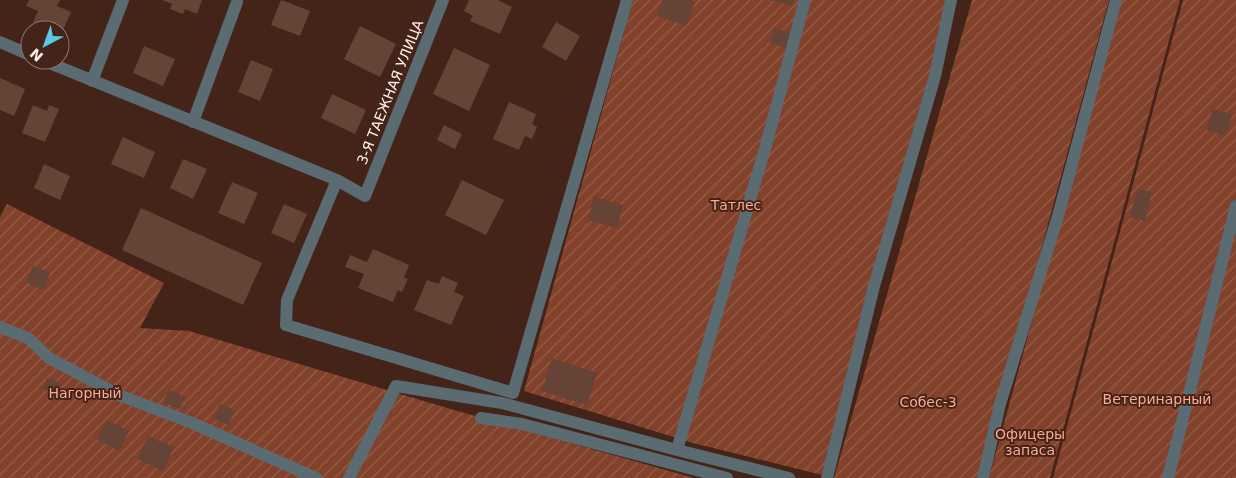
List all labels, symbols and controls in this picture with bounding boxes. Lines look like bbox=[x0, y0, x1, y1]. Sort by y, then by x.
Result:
street label: 3-Я ТАЕЖНАЯ УЛИЦА bbox=[354, 17, 427, 167]
north arrow bbox=[20, 20, 70, 70]
text: N bbox=[27, 45, 46, 65]
park label: Татлес bbox=[710, 197, 761, 213]
park label: Нагорный bbox=[48, 385, 122, 401]
park label: Ветеринарный bbox=[1103, 391, 1211, 407]
park label: Собес-3 bbox=[899, 394, 957, 410]
park label: Офицеры запаса bbox=[995, 426, 1065, 458]

